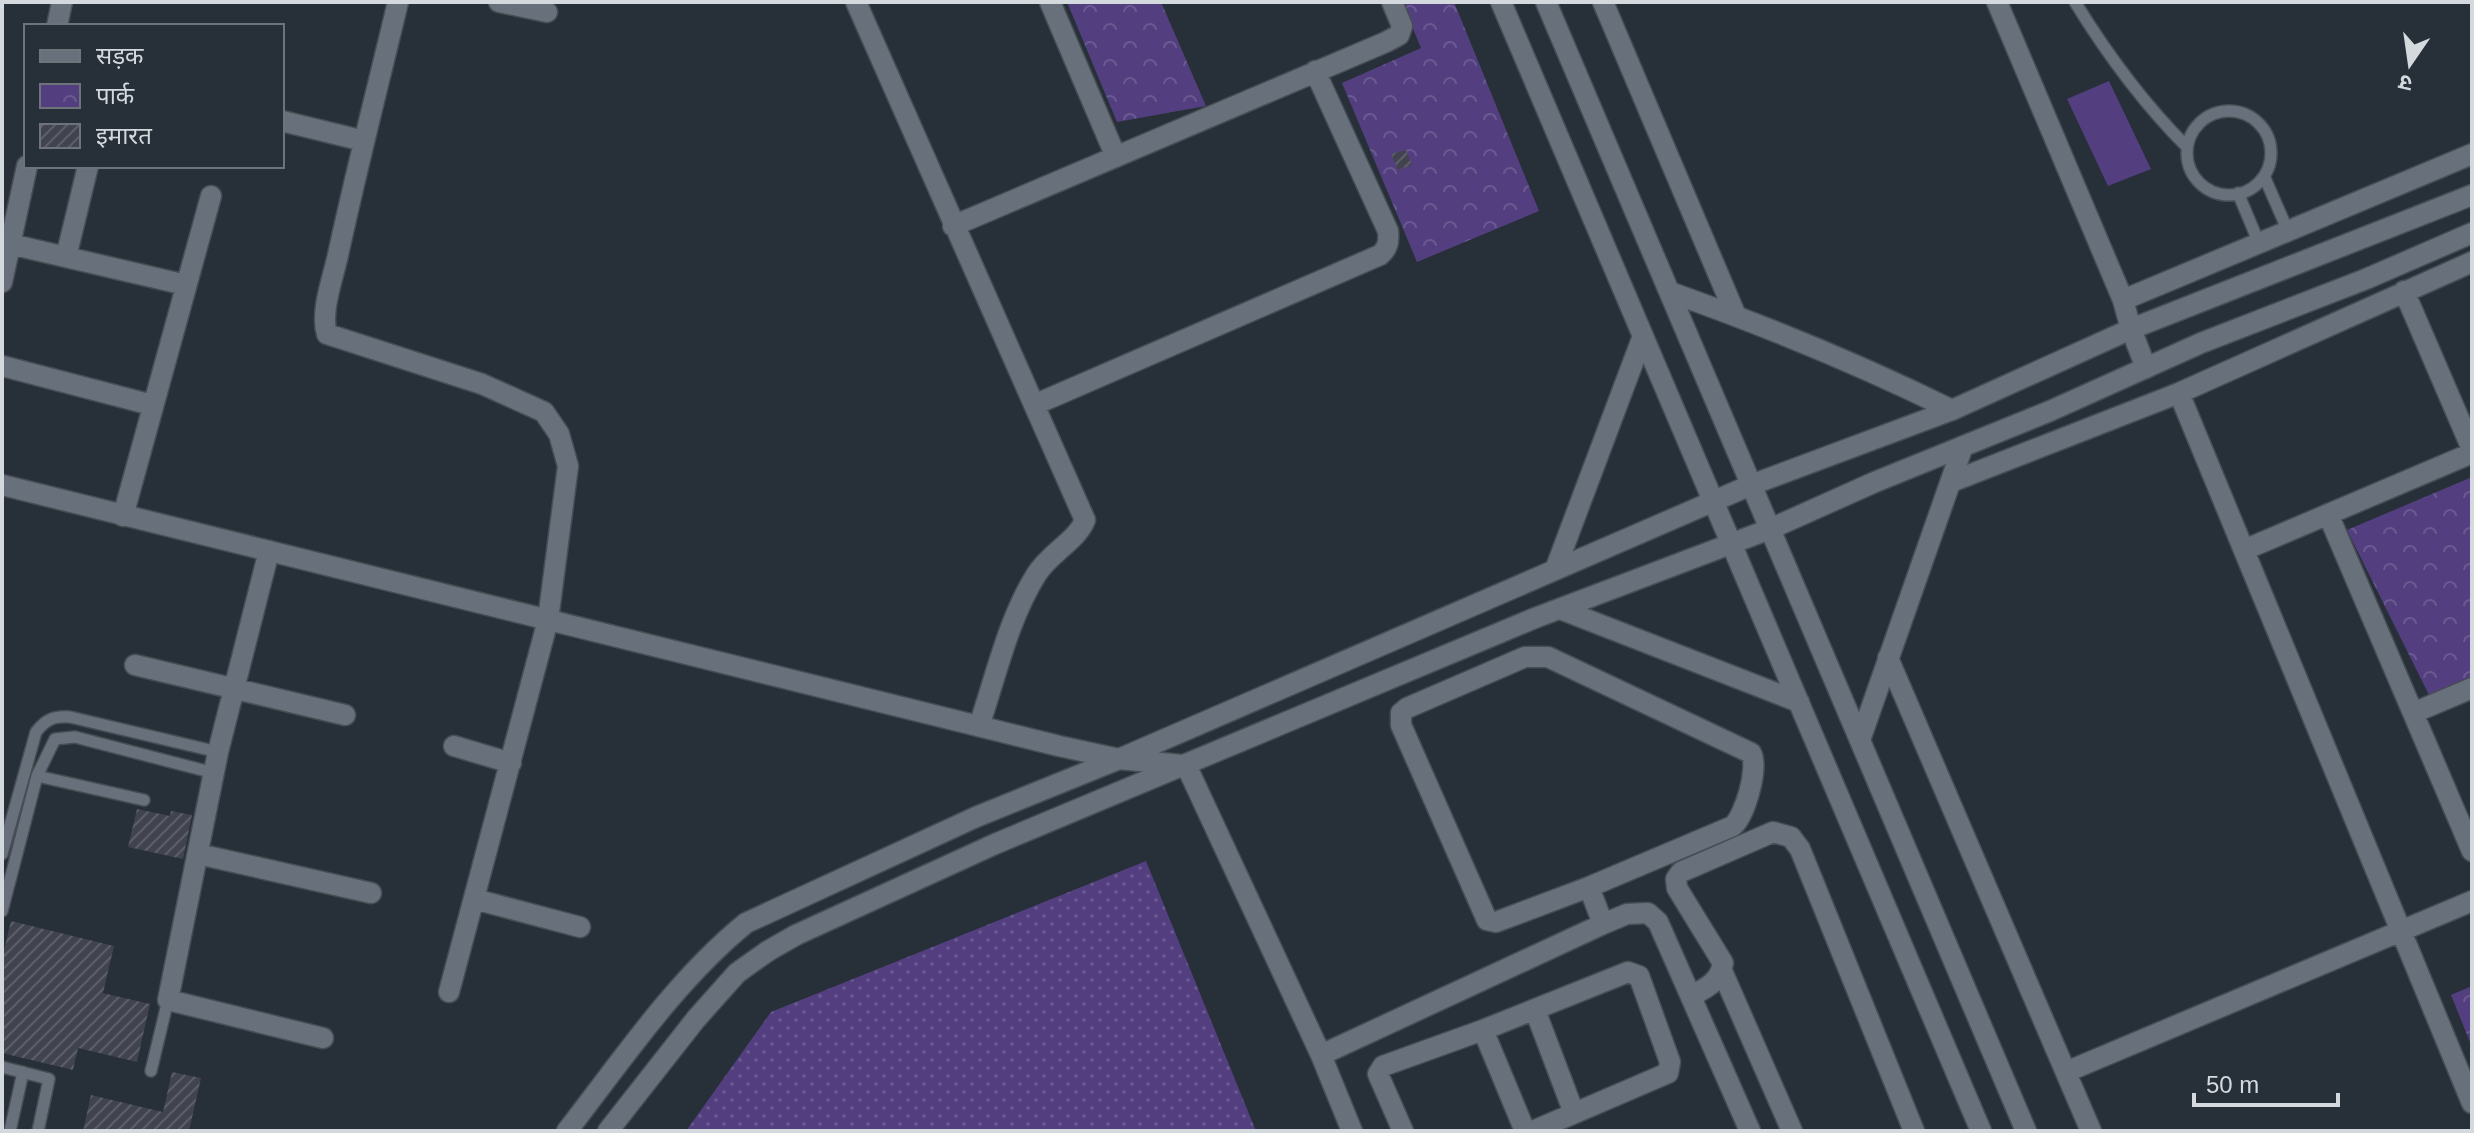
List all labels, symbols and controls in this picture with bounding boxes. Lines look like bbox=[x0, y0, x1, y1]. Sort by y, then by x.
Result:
legend bbox=[24, 24, 284, 168]
north arrow bbox=[2370, 24, 2450, 104]
text: सड़क bbox=[96, 42, 144, 69]
text: उ bbox=[2395, 69, 2415, 97]
text: पार्क bbox=[96, 82, 135, 109]
text: इमारत bbox=[96, 122, 153, 149]
scale bar bbox=[2194, 1057, 2338, 1107]
text: 50 m bbox=[2206, 1071, 2259, 1098]

